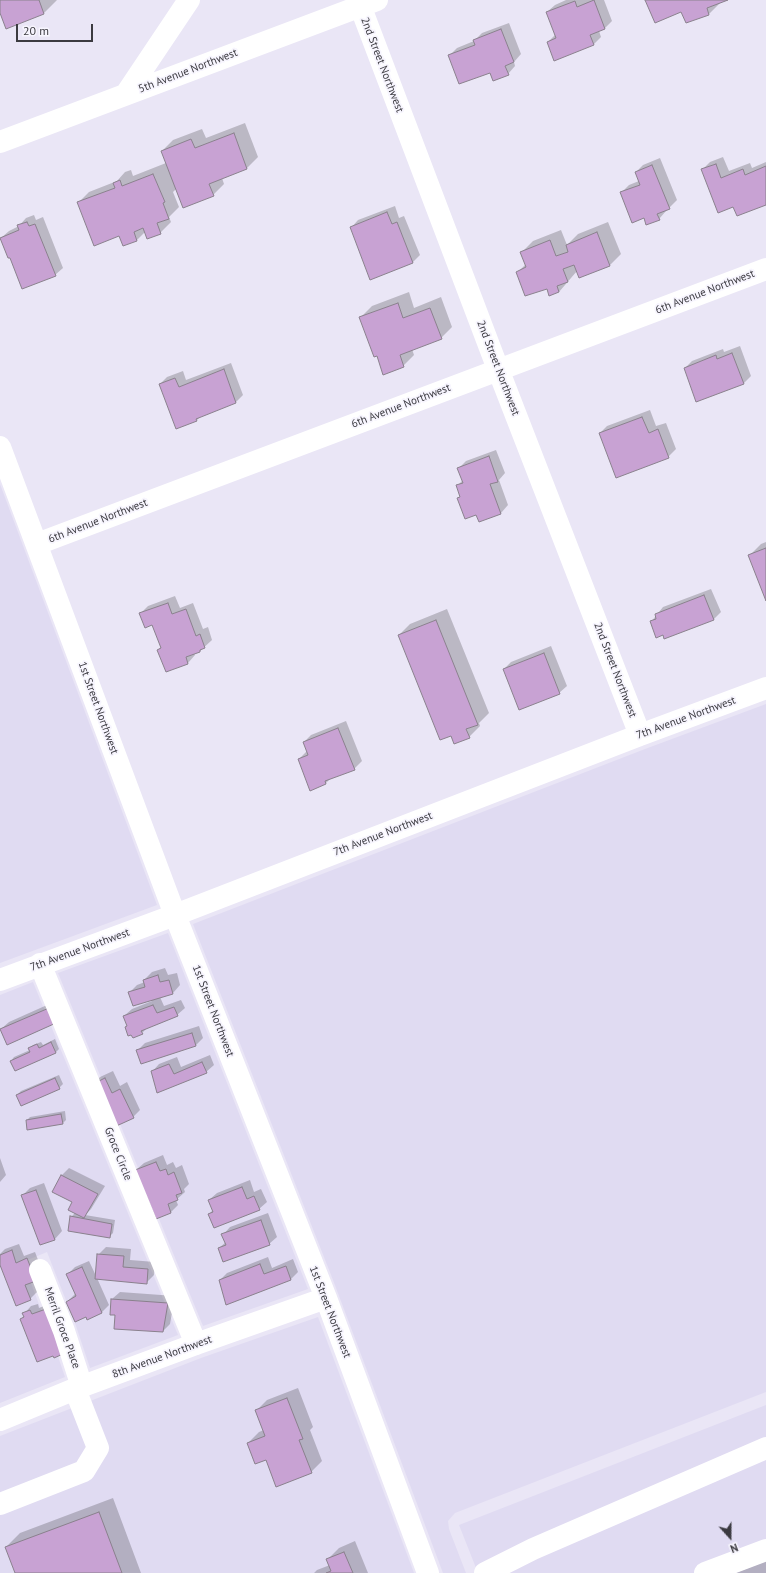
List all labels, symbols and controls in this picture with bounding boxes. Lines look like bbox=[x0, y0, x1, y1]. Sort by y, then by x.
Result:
scale bar bbox=[18, 16, 95, 42]
street label: 2nd Street Northwest bbox=[358, 16, 406, 114]
text: 20 m bbox=[23, 23, 49, 38]
street label: 5th Avenue Northwest bbox=[137, 46, 239, 96]
street label: 6th Avenue Northwest bbox=[654, 267, 756, 317]
street label: 2nd Street Northwest bbox=[474, 319, 522, 417]
street label: 6th Avenue Northwest bbox=[350, 381, 452, 431]
street label: 6th Avenue Northwest bbox=[47, 496, 149, 546]
street label: 2nd Street Northwest bbox=[591, 621, 639, 719]
street label: 1st Street Northwest bbox=[75, 660, 121, 756]
street label: 7th Avenue Northwest bbox=[635, 694, 737, 742]
street label: 7th Avenue Northwest bbox=[332, 809, 434, 859]
street label: 7th Avenue Northwest bbox=[29, 926, 131, 974]
street label: 1st Street Northwest bbox=[189, 963, 237, 1059]
street label: Groce Circle bbox=[101, 1125, 135, 1183]
street label: 1st Street Northwest bbox=[306, 1264, 354, 1360]
street label: Merril Groce Place bbox=[41, 1286, 83, 1370]
street label: 8th Avenue Northwest bbox=[110, 1333, 214, 1381]
north arrow bbox=[710, 1517, 750, 1557]
text: N bbox=[728, 1540, 740, 1556]

